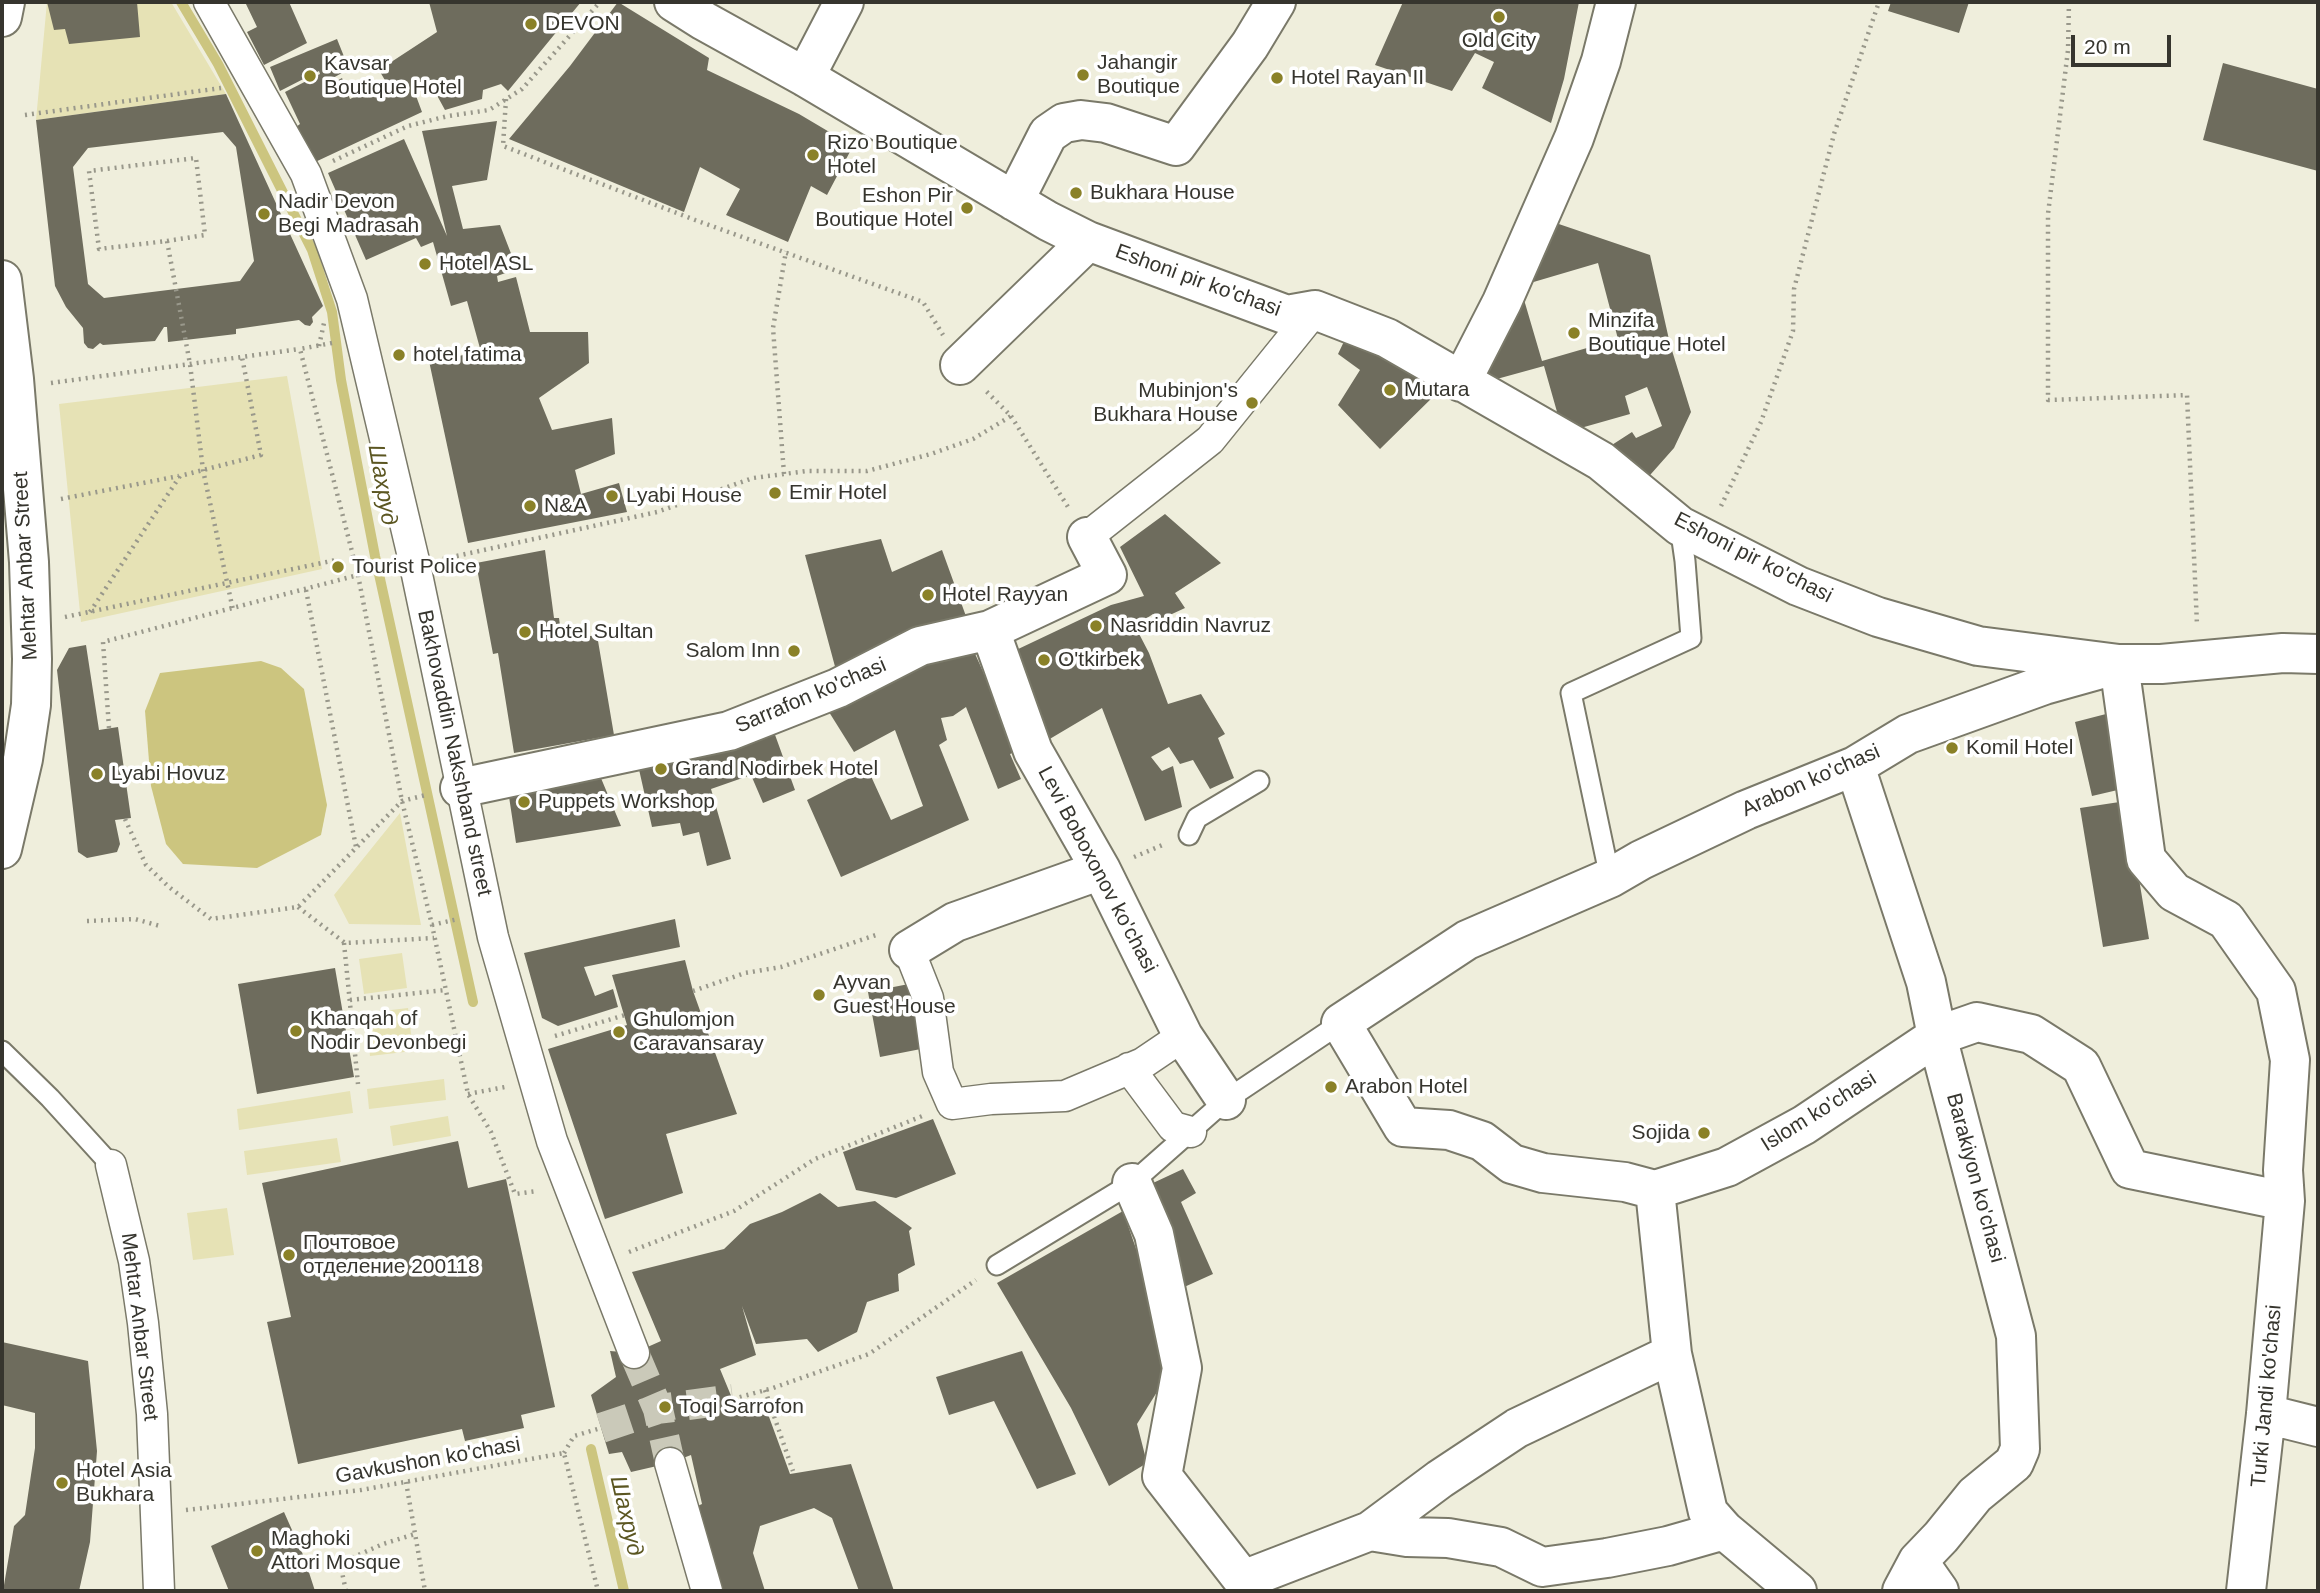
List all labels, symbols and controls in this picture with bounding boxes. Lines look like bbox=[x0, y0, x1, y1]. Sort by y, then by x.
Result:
marker: Old City bbox=[1491, 9, 1507, 25]
place label: DEVON bbox=[545, 11, 620, 37]
marker: DEVON bbox=[523, 16, 539, 32]
scale bar bbox=[2075, 21, 2175, 65]
place label: Old City bbox=[1462, 28, 1536, 54]
text: 20 m bbox=[2084, 35, 2131, 58]
place label: Jahangir Boutique bbox=[1097, 50, 1180, 100]
place label: Kavsar Boutique Hotel bbox=[324, 51, 462, 101]
place label: Hotel Rayan II bbox=[1291, 65, 1424, 91]
marker: Jahangir Boutique bbox=[1075, 67, 1091, 83]
marker: Kavsar Boutique Hotel bbox=[302, 68, 318, 84]
marker: Hotel Rayan II bbox=[1269, 70, 1285, 86]
place label: Rizo Boutique Hotel bbox=[827, 130, 958, 180]
marker: Rizo Boutique Hotel bbox=[805, 147, 821, 163]
place label: Bukhara House bbox=[1090, 180, 1235, 206]
place label: Eshon Pir Boutique Hotel bbox=[815, 183, 953, 233]
marker: Bukhara House bbox=[1068, 185, 1084, 201]
place label: Nadir Devon Begi Madrasah bbox=[278, 189, 419, 239]
marker: Eshon Pir Boutique Hotel bbox=[959, 200, 975, 216]
marker: Nadir Devon Begi Madrasah bbox=[256, 206, 272, 222]
street label: Eshoni pir ko'chasi bbox=[1112, 239, 1284, 323]
place label: Hotel ASL bbox=[439, 251, 534, 277]
marker: Hotel ASL bbox=[417, 256, 433, 272]
place label: Minzifa Boutique Hotel bbox=[1588, 308, 1726, 358]
marker: Minzifa Boutique Hotel bbox=[1566, 325, 1582, 341]
place label: hotel fatima bbox=[413, 342, 522, 368]
marker: hotel fatima bbox=[391, 347, 407, 363]
place label: Mutara bbox=[1404, 377, 1469, 403]
place label: Mubinjon's Bukhara House bbox=[1093, 378, 1238, 428]
marker: Mutara bbox=[1382, 382, 1398, 398]
marker: Mubinjon's Bukhara House bbox=[1244, 395, 1260, 411]
water label: Шахруд bbox=[361, 442, 403, 528]
street label: Mehtar Anbar Street bbox=[8, 471, 44, 661]
place label: Emir Hotel bbox=[789, 480, 887, 506]
place label: Lyabi House bbox=[626, 483, 742, 509]
marker: Emir Hotel bbox=[767, 485, 783, 501]
marker: Lyabi House bbox=[604, 488, 620, 504]
place label: N&A bbox=[544, 493, 587, 519]
marker: N&A bbox=[522, 498, 538, 514]
street label: Eshoni pir ko'chasi bbox=[1670, 507, 1836, 609]
place label: Tourist Police bbox=[352, 554, 477, 580]
marker: Tourist Police bbox=[330, 559, 346, 575]
place label: Hotel Rayyan bbox=[942, 582, 1068, 608]
marker: Hotel Rayyan bbox=[920, 587, 936, 603]
street label: Bakhovaddin Nakshband street bbox=[411, 608, 497, 898]
place label: Nasriddin Navruz bbox=[1110, 613, 1271, 639]
marker: Nasriddin Navruz bbox=[1088, 618, 1104, 634]
place label: Hotel Sultan bbox=[539, 619, 653, 645]
marker: Hotel Sultan bbox=[517, 624, 533, 640]
place label: Salom Inn bbox=[685, 638, 780, 664]
marker: Salom Inn bbox=[786, 643, 802, 659]
place label: O'tkirbek bbox=[1058, 647, 1140, 673]
marker: O'tkirbek bbox=[1036, 652, 1052, 668]
street label: Sarrafon ko'chasi bbox=[732, 653, 890, 739]
place label: Komil Hotel bbox=[1966, 735, 2073, 761]
street label: Arabon ko'chasi bbox=[1738, 739, 1884, 823]
marker: Komil Hotel bbox=[1944, 740, 1960, 756]
place label: Grand Nodirbek Hotel bbox=[675, 756, 878, 782]
place label: Lyabi Hovuz bbox=[111, 761, 226, 787]
marker: Grand Nodirbek Hotel bbox=[653, 761, 669, 777]
street label: Levi Boboxonov ko'chasi bbox=[1032, 762, 1162, 978]
marker: Lyabi Hovuz bbox=[89, 766, 105, 782]
place label: Puppets Workshop bbox=[538, 789, 715, 815]
marker: Puppets Workshop bbox=[516, 794, 532, 810]
place label: Ayvan Guest House bbox=[833, 970, 956, 1020]
marker: Ayvan Guest House bbox=[811, 987, 827, 1003]
place label: Khanqah of Nodir Devonbegi bbox=[310, 1006, 466, 1056]
place label: Ghulomjon Caravansaray bbox=[633, 1007, 764, 1057]
marker: Khanqah of Nodir Devonbegi bbox=[288, 1023, 304, 1039]
marker: Ghulomjon Caravansaray bbox=[611, 1024, 627, 1040]
street label: Islom ko'chasi bbox=[1757, 1067, 1881, 1157]
place label: Arabon Hotel bbox=[1345, 1074, 1468, 1100]
marker: Arabon Hotel bbox=[1323, 1079, 1339, 1095]
street label: Barakiyon ko'chasi bbox=[1940, 1090, 2010, 1266]
place label: Sojida bbox=[1632, 1120, 1690, 1146]
marker: Sojida bbox=[1696, 1125, 1712, 1141]
place label: Почтовое отделение 200118 bbox=[303, 1230, 480, 1280]
street label: Mehtar Anbar Street bbox=[115, 1232, 163, 1422]
marker: Почтовое отделение 200118 bbox=[281, 1247, 297, 1263]
street label: Turki Jandi ko'chasi bbox=[2246, 1304, 2288, 1488]
place label: Toqi Sarrofon bbox=[679, 1394, 804, 1420]
marker: Toqi Sarrofon bbox=[657, 1399, 673, 1415]
street label: Gavkushon ko'chasi bbox=[334, 1432, 522, 1490]
place label: Hotel Asia Bukhara bbox=[76, 1458, 172, 1508]
water label: Шахруд bbox=[603, 1473, 649, 1559]
marker: Hotel Asia Bukhara bbox=[54, 1475, 70, 1491]
place label: Maghoki Attori Mosque bbox=[271, 1526, 401, 1576]
marker: Maghoki Attori Mosque bbox=[249, 1543, 265, 1559]

